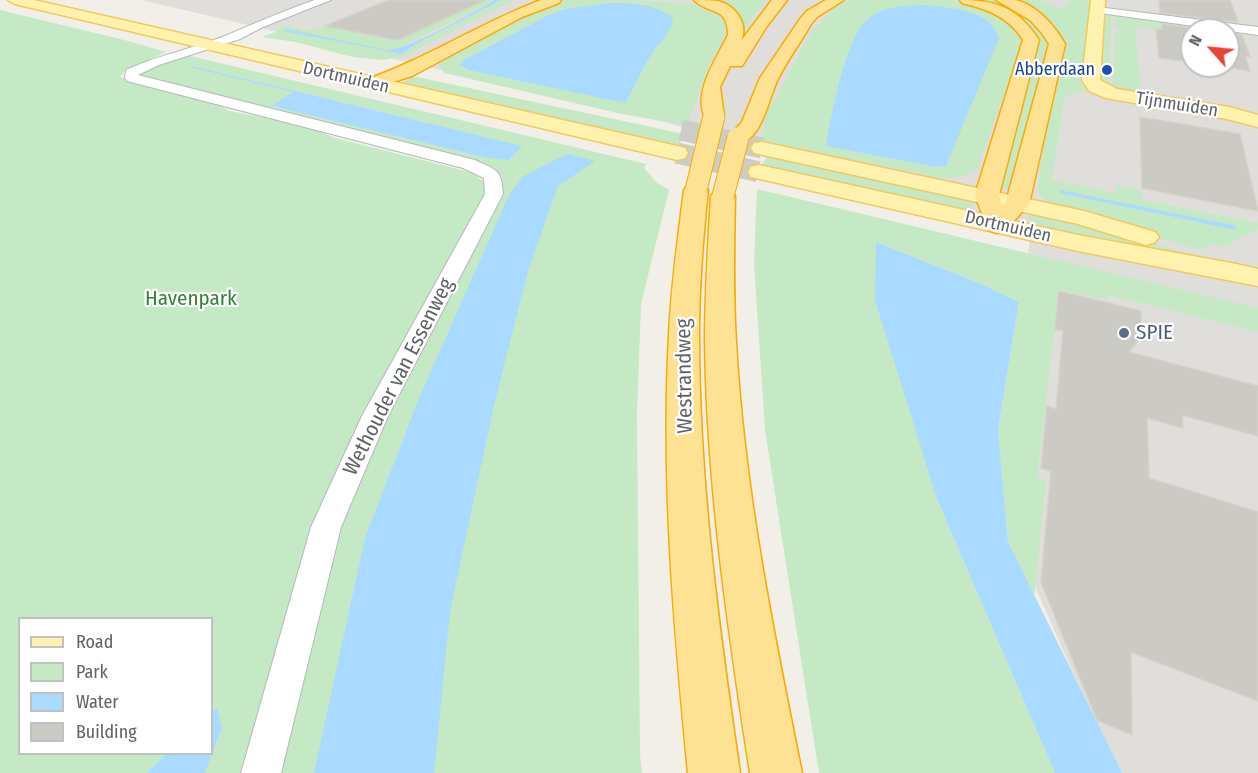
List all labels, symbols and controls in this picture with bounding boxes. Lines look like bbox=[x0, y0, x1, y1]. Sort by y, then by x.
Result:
north arrow bbox=[1180, 18, 1240, 78]
text: N bbox=[1185, 32, 1206, 49]
street label: Dortmuiden bbox=[301, 58, 391, 98]
place label: Abberdaan bbox=[1015, 59, 1095, 81]
marker: Abberdaan bbox=[1100, 63, 1114, 77]
street label: Tijnmuiden bbox=[1134, 88, 1220, 122]
street label: Dortmuiden bbox=[963, 207, 1053, 247]
street label: Wethouder van Essenweg bbox=[338, 274, 460, 480]
park label: Havenpark bbox=[145, 286, 237, 312]
street label: Westrandweg bbox=[671, 318, 699, 434]
place label: SPIE bbox=[1136, 320, 1173, 346]
marker: SPIE bbox=[1117, 326, 1131, 340]
legend bbox=[18, 617, 213, 755]
text: Road bbox=[76, 631, 113, 653]
text: Park bbox=[76, 661, 108, 683]
text: Water bbox=[76, 691, 119, 713]
text: Building bbox=[76, 721, 137, 743]

